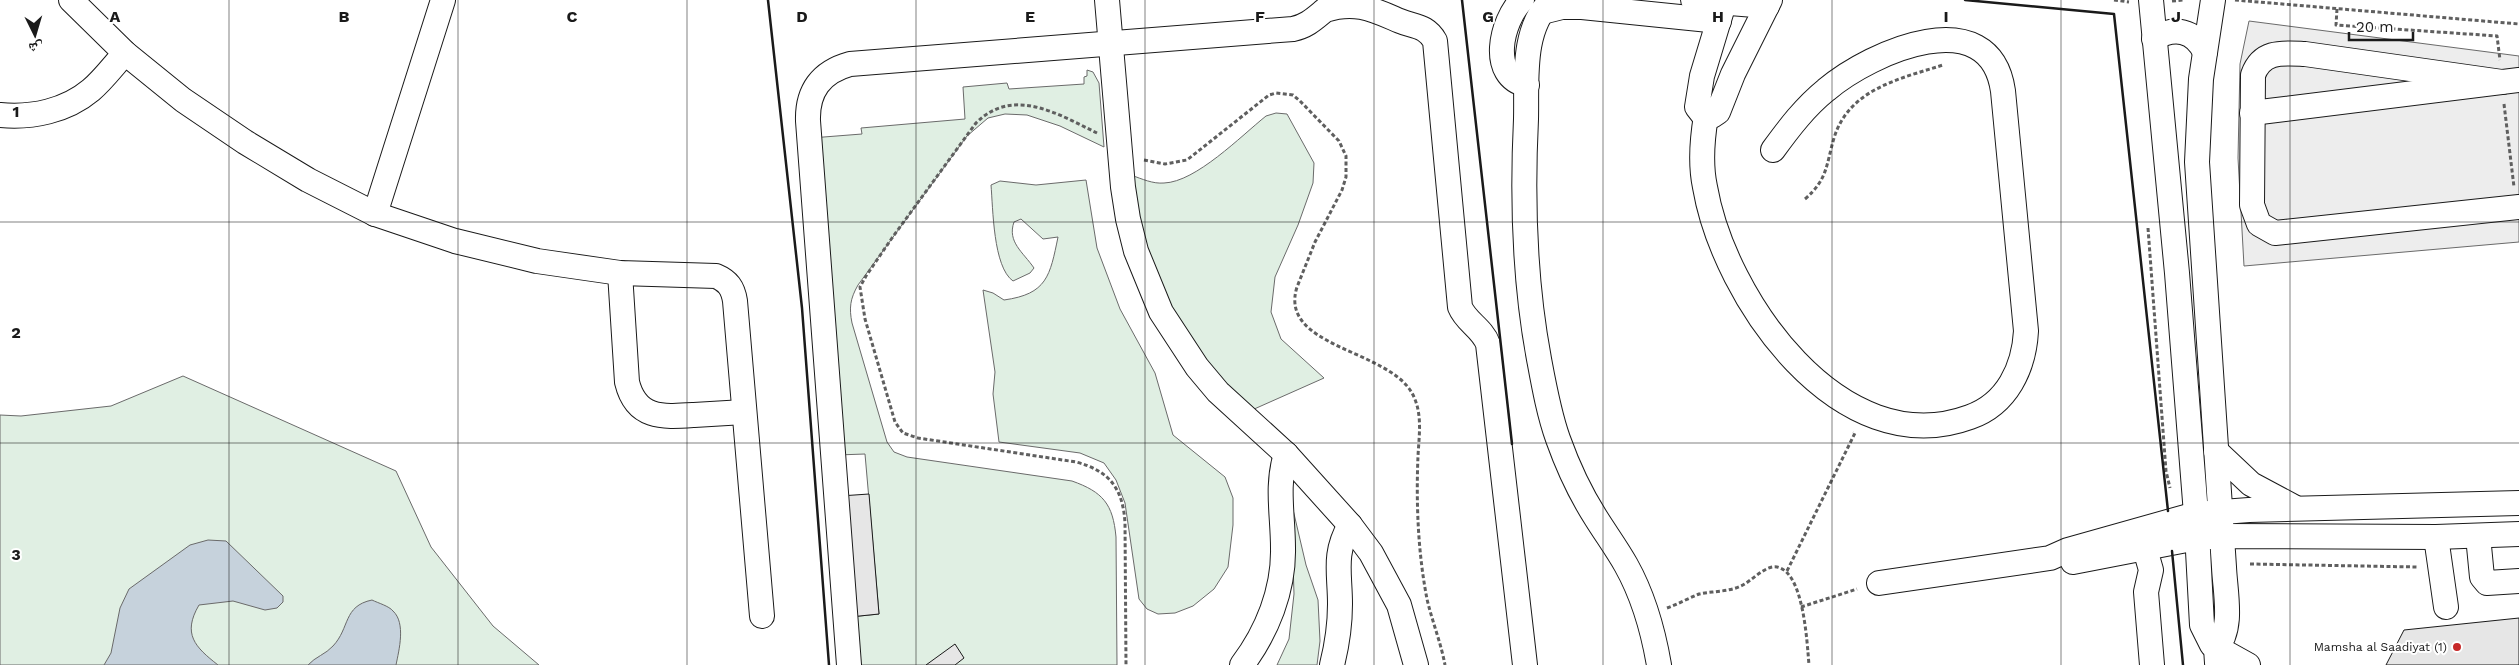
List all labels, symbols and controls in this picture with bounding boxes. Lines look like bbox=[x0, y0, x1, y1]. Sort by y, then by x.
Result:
text: A bbox=[110, 7, 121, 26]
text: B bbox=[339, 7, 350, 26]
text: C bbox=[567, 7, 578, 26]
text: D bbox=[796, 7, 808, 26]
text: E bbox=[1025, 7, 1035, 26]
text: F bbox=[1255, 7, 1265, 26]
text: G bbox=[1482, 7, 1494, 26]
text: H bbox=[1712, 7, 1724, 26]
text: I bbox=[1943, 7, 1949, 26]
text: J bbox=[2171, 7, 2181, 26]
north arrow bbox=[10, 10, 60, 60]
scale bar bbox=[2349, 10, 2413, 42]
text: 20 m bbox=[2356, 18, 2394, 36]
text: ش bbox=[28, 38, 44, 57]
text: 1 bbox=[13, 102, 19, 121]
text: 2 bbox=[11, 323, 21, 342]
text: 3 bbox=[11, 545, 21, 564]
place label: Mamsha al Saadiyat (1) bbox=[2314, 640, 2447, 654]
marker: Mamsha al Saadiyat (1) bbox=[2451, 641, 2463, 653]

